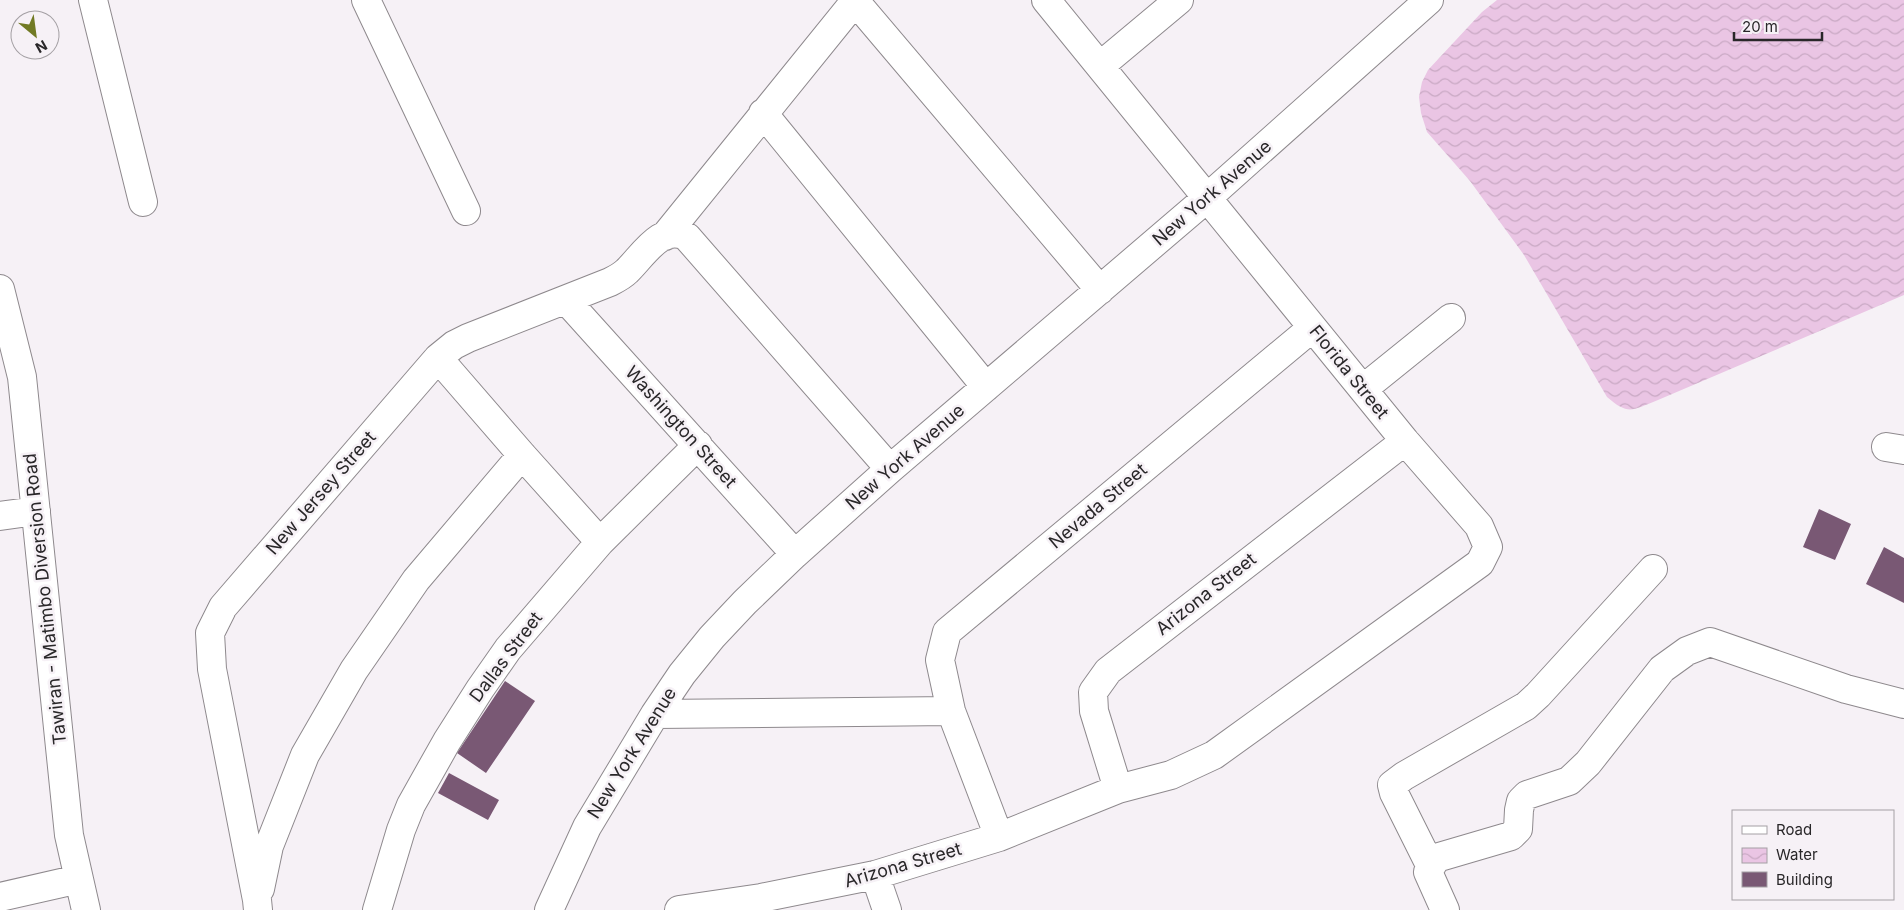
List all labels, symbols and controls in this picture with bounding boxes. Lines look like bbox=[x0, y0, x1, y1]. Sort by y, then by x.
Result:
north arrow bbox=[10, 10, 60, 60]
scale bar bbox=[1734, 10, 1822, 42]
text: 20 m bbox=[1742, 17, 1778, 36]
text: N bbox=[33, 37, 50, 57]
street label: New York Avenue bbox=[1148, 135, 1275, 250]
street label: Florida Street bbox=[1305, 321, 1394, 423]
street label: Washington Street bbox=[621, 362, 741, 492]
street label: New York Avenue bbox=[841, 399, 968, 514]
street label: New Jersey Street bbox=[261, 427, 380, 559]
street label: Tawiran - Matimbo Diversion Road bbox=[19, 452, 70, 746]
street label: Nevada Street bbox=[1045, 459, 1151, 552]
street label: Arizona Street bbox=[1152, 548, 1260, 639]
street label: Dallas Street bbox=[465, 607, 546, 706]
street label: New York Avenue bbox=[583, 683, 680, 822]
legend bbox=[1732, 810, 1894, 900]
text: Road bbox=[1776, 820, 1812, 839]
street label: Arizona Street bbox=[842, 838, 964, 891]
text: Water bbox=[1776, 845, 1818, 864]
text: Building bbox=[1776, 870, 1833, 889]

